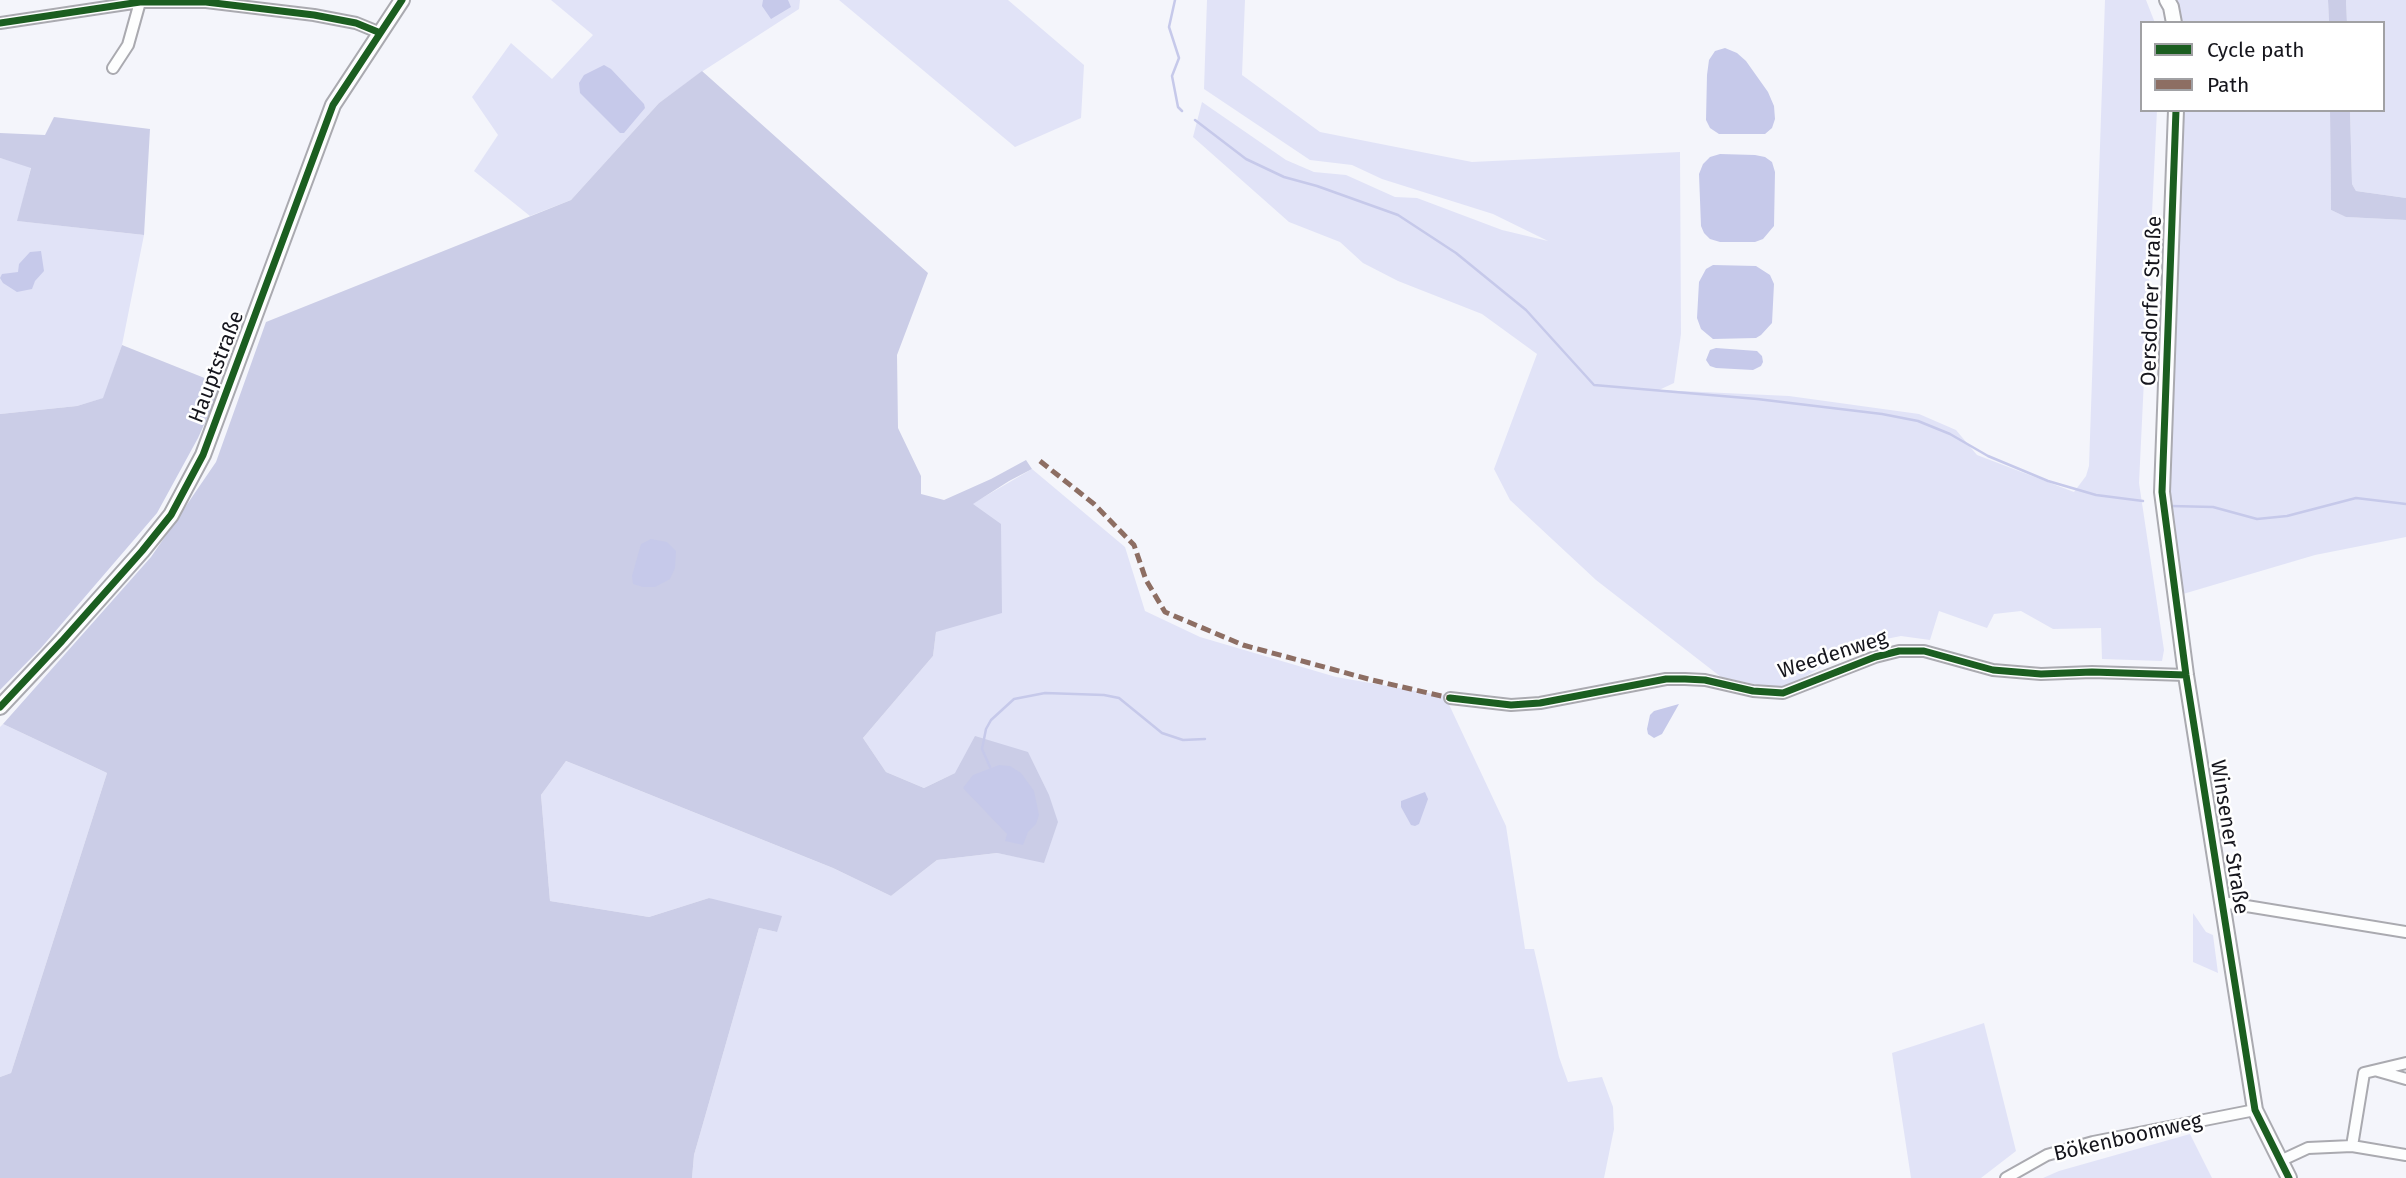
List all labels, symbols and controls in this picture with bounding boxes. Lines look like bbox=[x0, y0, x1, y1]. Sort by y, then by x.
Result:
legend bbox=[2140, 21, 2385, 112]
text: Cycle path bbox=[2207, 37, 2305, 63]
text: Path bbox=[2207, 72, 2249, 98]
street label: Oersdorfer Straße bbox=[2136, 216, 2168, 386]
street label: Hauptstraße bbox=[184, 307, 250, 427]
street label: Weedenweg bbox=[1775, 625, 1891, 685]
street label: Winsener Straße bbox=[2204, 758, 2254, 916]
street label: Bökenboomweg bbox=[2051, 1109, 2205, 1167]

